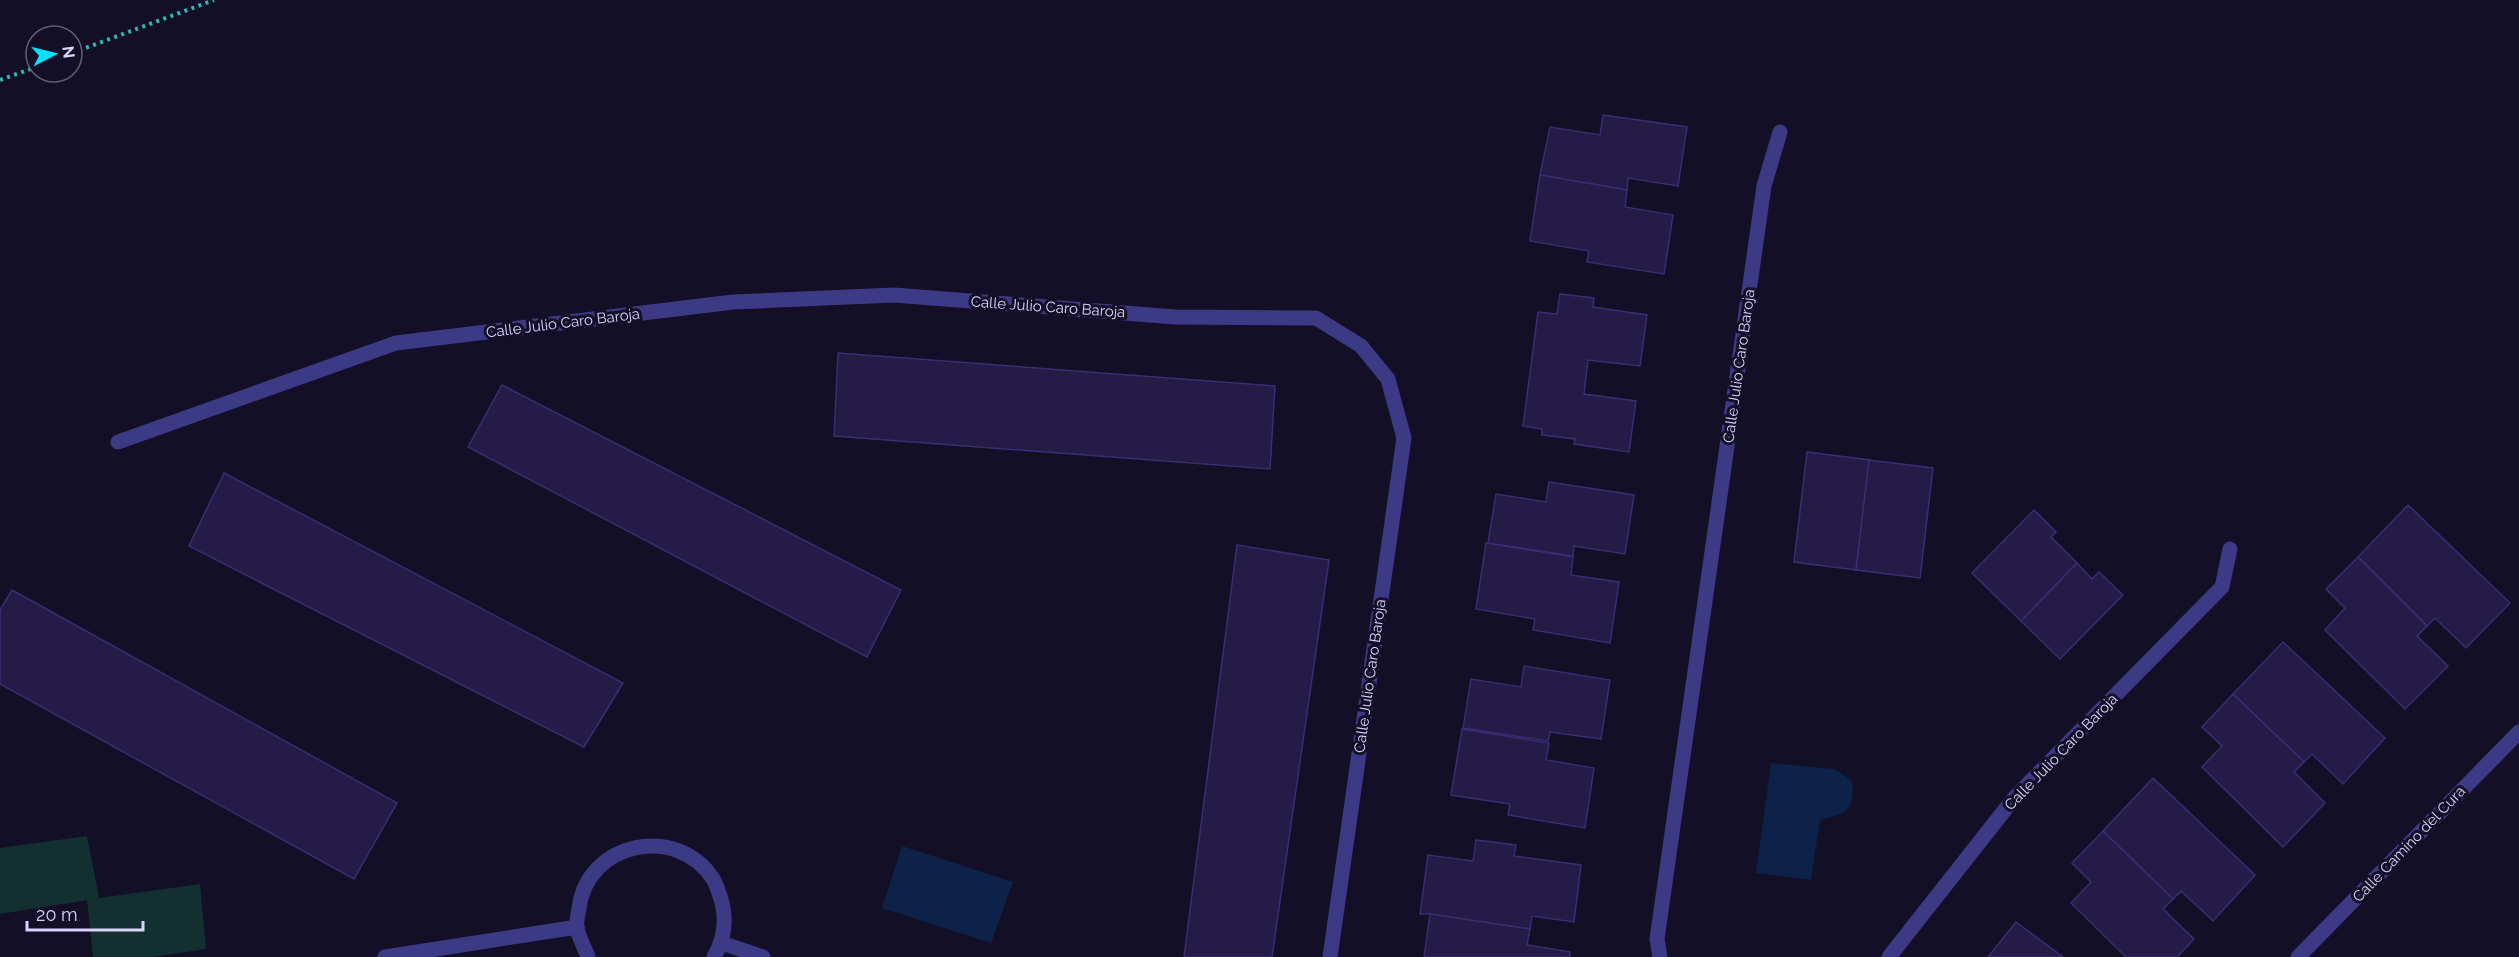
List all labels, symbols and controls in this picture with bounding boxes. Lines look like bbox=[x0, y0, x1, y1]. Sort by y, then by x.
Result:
north arrow bbox=[24, 24, 84, 84]
text: N bbox=[58, 45, 79, 59]
street label: Calle Julio Caro Baroja bbox=[1719, 288, 1759, 444]
street label: Calle Julio Caro Baroja bbox=[970, 293, 1126, 321]
street label: Calle Julio Caro Baroja bbox=[485, 305, 641, 341]
street label: Calle Julio Caro Baroja bbox=[1350, 598, 1390, 754]
street label: Calle Julio Caro Baroja bbox=[2001, 690, 2121, 814]
street label: Calle Camino del Cura bbox=[2349, 782, 2469, 906]
scale bar bbox=[27, 894, 142, 932]
text: 20 m bbox=[36, 904, 78, 925]

